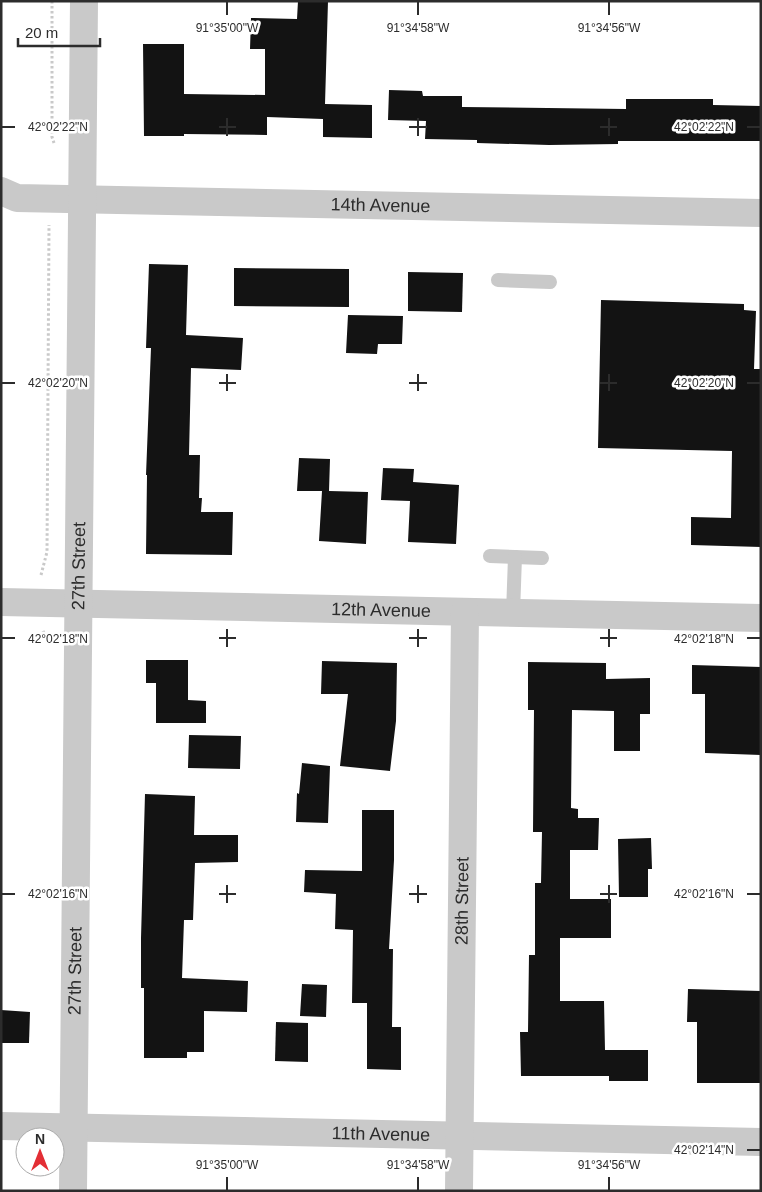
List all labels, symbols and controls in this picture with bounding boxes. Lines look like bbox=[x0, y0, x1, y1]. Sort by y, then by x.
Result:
scale bar bbox=[18, 15, 100, 47]
text: 91°35'00"W bbox=[196, 21, 259, 35]
text: 91°34'58"W bbox=[387, 21, 450, 35]
text: 91°34'56"W bbox=[578, 21, 641, 35]
text: 20 m bbox=[25, 24, 58, 41]
text: 42°02'22"N bbox=[28, 120, 88, 134]
text: 42°02'22"N bbox=[674, 120, 734, 134]
street label: 14th Avenue bbox=[330, 194, 431, 216]
text: 42°02'20"N bbox=[28, 376, 88, 390]
text: 42°02'20"N bbox=[674, 376, 734, 390]
street label: 27th Street bbox=[68, 522, 89, 610]
street label: 12th Avenue bbox=[331, 599, 431, 621]
text: 42°02'18"N bbox=[28, 632, 88, 646]
text: 42°02'18"N bbox=[674, 632, 734, 646]
street label: 28th Street bbox=[452, 857, 472, 945]
text: 42°02'16"N bbox=[28, 887, 88, 901]
text: 42°02'16"N bbox=[674, 887, 734, 901]
street label: 27th Street bbox=[65, 927, 85, 1015]
street label: 11th Avenue bbox=[331, 1123, 430, 1145]
north arrow bbox=[15, 1127, 65, 1177]
text: N bbox=[35, 1131, 45, 1147]
text: 42°02'14"N bbox=[674, 1143, 734, 1157]
text: 91°35'00"W bbox=[196, 1158, 259, 1172]
text: 91°34'58"W bbox=[387, 1158, 450, 1172]
text: 91°34'56"W bbox=[578, 1158, 641, 1172]

